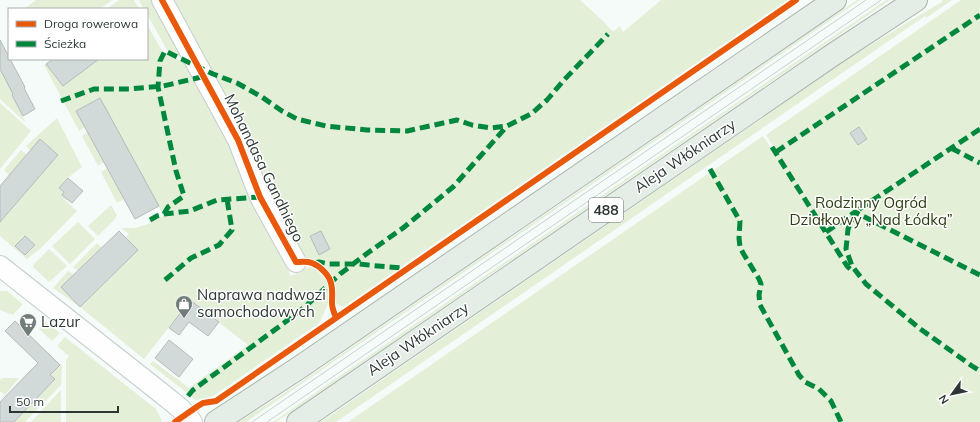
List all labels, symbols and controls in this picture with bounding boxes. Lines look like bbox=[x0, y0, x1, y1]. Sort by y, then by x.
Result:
legend bbox=[8, 8, 148, 60]
text: Droga rowerowa bbox=[44, 16, 138, 31]
text: Ścieżka bbox=[44, 36, 86, 51]
street label: Mohandasa Gandhiego bbox=[220, 91, 309, 245]
street label: Aleja Włókniarzy bbox=[630, 115, 739, 197]
park label: Rodzinny Ogród Działkowy „Nad Łódką” bbox=[789, 193, 953, 229]
road number: 488 bbox=[589, 198, 623, 222]
place label: Naprawa nadwozi samochodowych bbox=[197, 285, 326, 321]
shop icon: Naprawa nadwozi samochodowych bbox=[174, 294, 194, 319]
street label: Aleja Włókniarzy bbox=[363, 298, 472, 380]
supermarket icon: Lazur bbox=[18, 312, 38, 337]
place label: Lazur bbox=[41, 312, 81, 331]
north arrow bbox=[932, 374, 972, 414]
scale bar bbox=[10, 388, 118, 414]
text: N bbox=[935, 392, 952, 407]
text: 50 m bbox=[16, 394, 44, 409]

